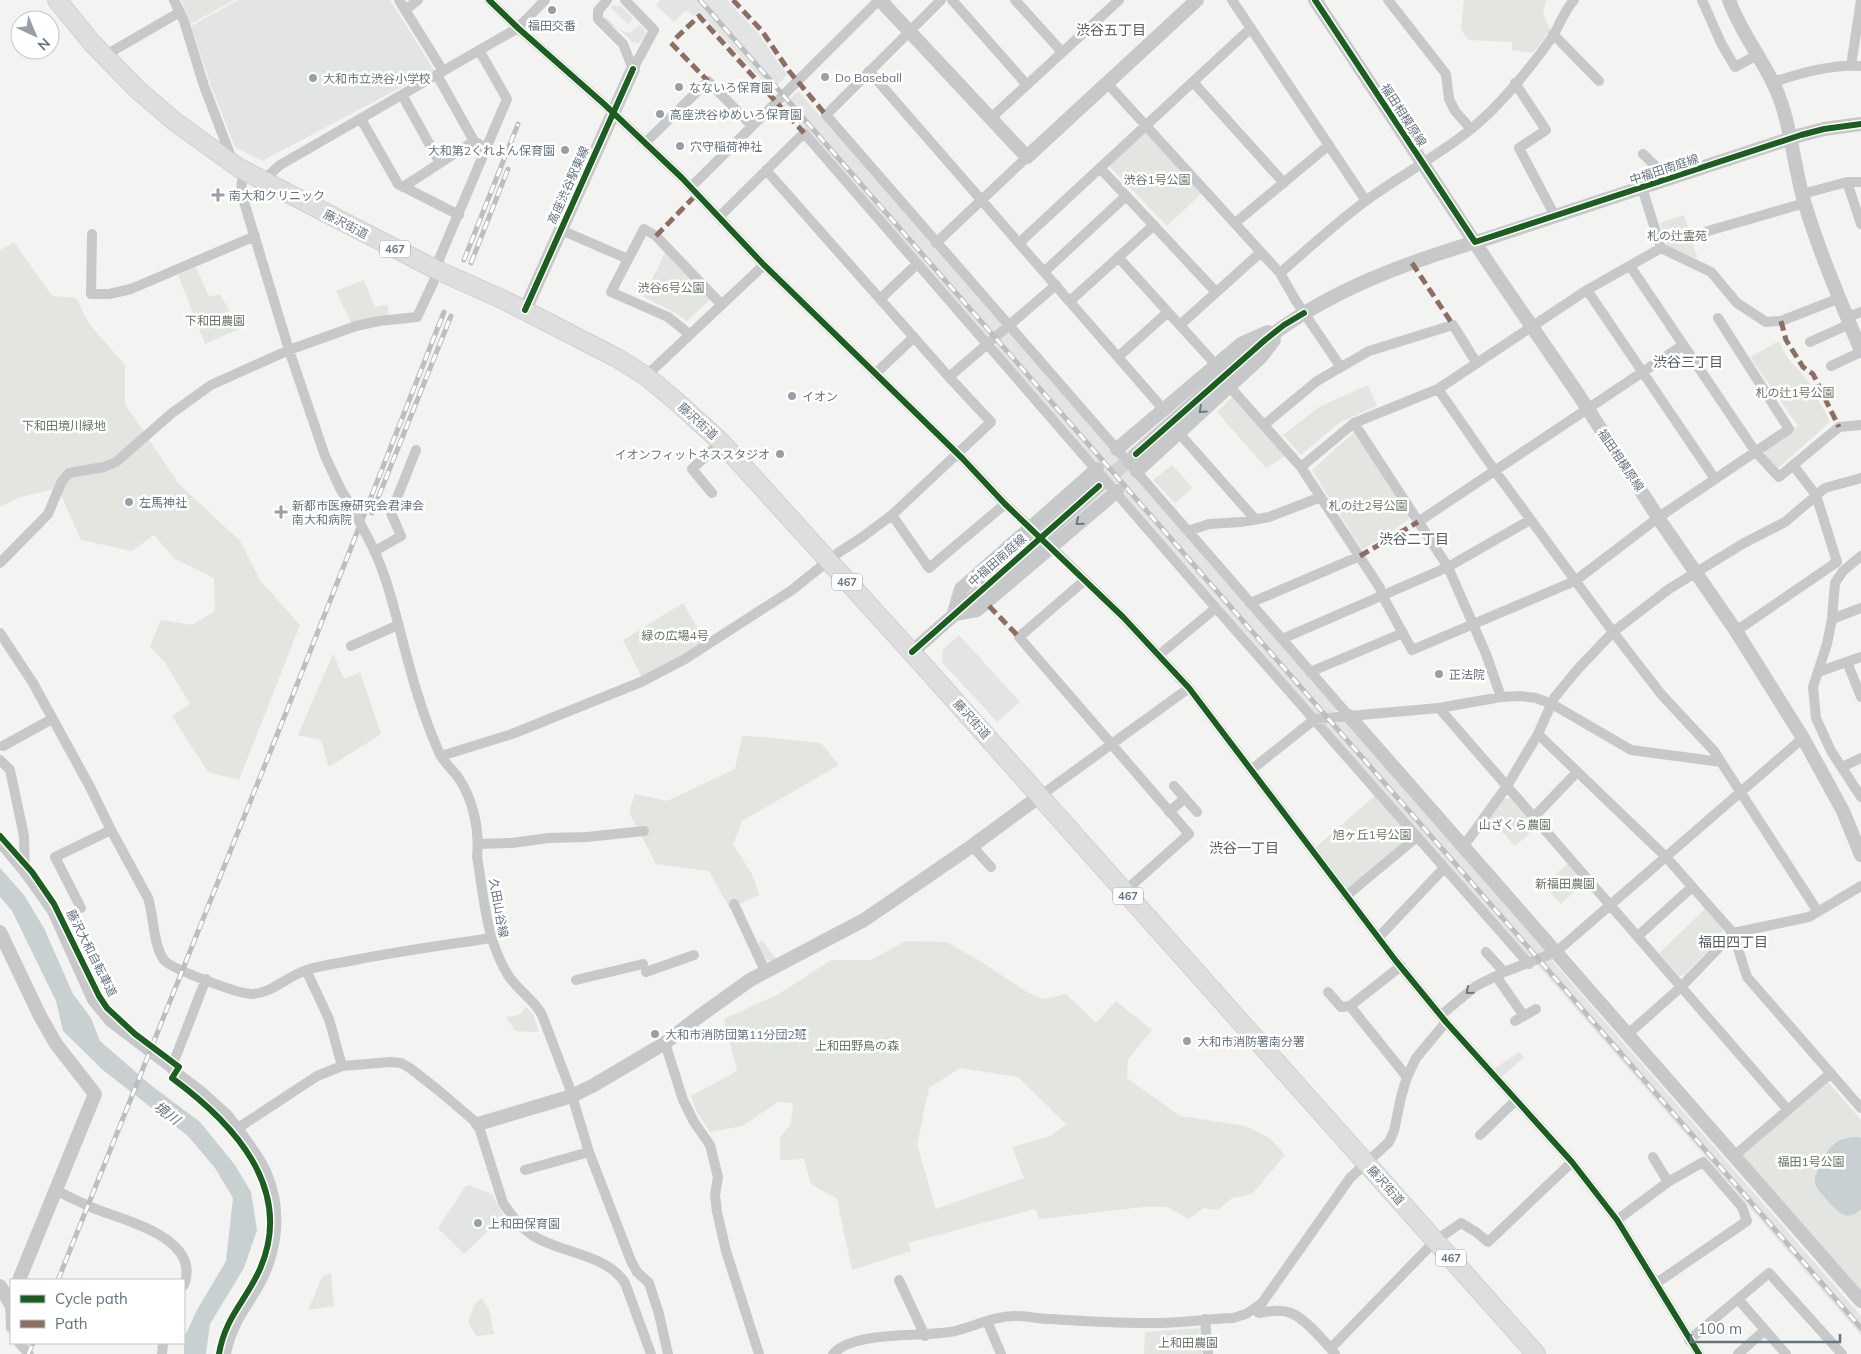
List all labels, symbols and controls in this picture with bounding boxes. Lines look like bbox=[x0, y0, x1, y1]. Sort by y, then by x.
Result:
marker: 福田交番 bbox=[546, 4, 558, 16]
north arrow bbox=[10, 10, 60, 60]
place label: 福田交番 bbox=[528, 18, 576, 33]
district label: 渋谷五丁目 bbox=[1076, 21, 1146, 39]
text: N bbox=[34, 34, 54, 54]
place label: Do Baseball bbox=[835, 70, 902, 85]
place label: 大和市立渋谷小学校 bbox=[323, 71, 431, 86]
marker: Do Baseball bbox=[819, 71, 831, 83]
marker: 大和市立渋谷小学校 bbox=[307, 72, 319, 84]
place label: なないろ保育園 bbox=[689, 80, 773, 95]
marker: なないろ保育園 bbox=[673, 81, 685, 93]
street label: 福田相模原線 bbox=[1378, 81, 1430, 149]
place label: 高座渋谷ゆめいろ保育園 bbox=[670, 107, 802, 122]
marker: 高座渋谷ゆめいろ保育園 bbox=[654, 108, 666, 120]
place label: 穴守稲荷神社 bbox=[690, 139, 762, 154]
marker: 穴守稲荷神社 bbox=[674, 140, 686, 152]
place label: 大和第2くれよん保育園 bbox=[428, 143, 555, 158]
street label: 高座渋谷駅東線 bbox=[544, 144, 592, 226]
marker: 大和第2くれよん保育園 bbox=[559, 144, 571, 156]
street label: 中福田南庭線 bbox=[1627, 151, 1701, 187]
park label: 渋谷1号公園 bbox=[1123, 172, 1191, 187]
marker: 南大和クリニック bbox=[211, 188, 225, 202]
place label: 南大和クリニック bbox=[229, 188, 325, 203]
street label: 藤沢街道 bbox=[321, 206, 371, 242]
park label: 札の辻霊苑 bbox=[1647, 228, 1707, 243]
road number: 467 bbox=[380, 240, 410, 258]
park label: 渋谷6号公園 bbox=[637, 280, 705, 295]
park label: 下和田農園 bbox=[185, 313, 245, 328]
district label: 渋谷三丁目 bbox=[1653, 353, 1723, 371]
park label: 札の辻1号公園 bbox=[1755, 385, 1835, 400]
place label: イオン bbox=[802, 389, 838, 404]
marker: イオン bbox=[786, 390, 798, 402]
street label: 藤沢街道 bbox=[675, 399, 721, 443]
one-way arrow bbox=[1199, 404, 1208, 413]
park label: 下和田境川緑地 bbox=[22, 418, 106, 433]
street label: 福田相模原線 bbox=[1595, 426, 1647, 494]
place label: イオンフィットネススタジオ bbox=[615, 447, 770, 462]
marker: イオンフィットネススタジオ bbox=[774, 448, 786, 460]
place label: 左馬神社 bbox=[139, 495, 187, 510]
marker: 左馬神社 bbox=[123, 496, 135, 508]
place label: 新都市医療研究会君津会 南大和病院 bbox=[292, 498, 424, 527]
park label: 札の辻2号公園 bbox=[1328, 498, 1408, 513]
marker: 新都市医療研究会君津会 南大和病院 bbox=[274, 505, 288, 519]
one-way arrow bbox=[1076, 517, 1085, 525]
district label: 渋谷二丁目 bbox=[1379, 530, 1449, 548]
street label: 中福田南庭線 bbox=[965, 531, 1029, 589]
road number: 467 bbox=[832, 574, 862, 590]
park label: 緑の広場4号 bbox=[641, 628, 709, 643]
place label: 正法院 bbox=[1449, 667, 1485, 682]
marker: 正法院 bbox=[1433, 668, 1445, 680]
street label: 藤沢街道 bbox=[950, 696, 994, 742]
park label: 山ざくら農園 bbox=[1479, 817, 1551, 832]
park label: 旭ヶ丘1号公園 bbox=[1332, 827, 1412, 842]
district label: 渋谷一丁目 bbox=[1209, 839, 1279, 857]
park label: 新福田農園 bbox=[1535, 876, 1595, 891]
street label: 久田山谷線 bbox=[486, 877, 512, 939]
road number: 467 bbox=[1113, 888, 1143, 904]
street label: 藤沢大和自転車道 bbox=[64, 907, 120, 999]
district label: 福田四丁目 bbox=[1698, 933, 1768, 951]
one-way arrow bbox=[1466, 986, 1475, 994]
place label: 大和市消防団第11分団2班 bbox=[665, 1027, 807, 1042]
marker: 大和市消防団第11分団2班 bbox=[649, 1028, 661, 1040]
place label: 大和市消防署南分署 bbox=[1197, 1034, 1305, 1049]
marker: 大和市消防署南分署 bbox=[1181, 1035, 1193, 1047]
park label: 上和田野鳥の森 bbox=[815, 1038, 899, 1053]
water label: 境川 bbox=[150, 1097, 185, 1130]
park label: 福田1号公園 bbox=[1777, 1154, 1845, 1169]
street label: 藤沢街道 bbox=[1364, 1162, 1408, 1208]
place label: 上和田保育園 bbox=[488, 1216, 560, 1231]
marker: 上和田保育園 bbox=[472, 1217, 484, 1229]
road number: 467 bbox=[1436, 1250, 1466, 1266]
legend bbox=[10, 1279, 185, 1344]
text: Cycle path bbox=[55, 1289, 128, 1308]
scale bar bbox=[1691, 1312, 1840, 1344]
text: Path bbox=[55, 1314, 87, 1333]
text: 100 m bbox=[1698, 1319, 1742, 1338]
park label: 上和田農園 bbox=[1158, 1335, 1218, 1350]

